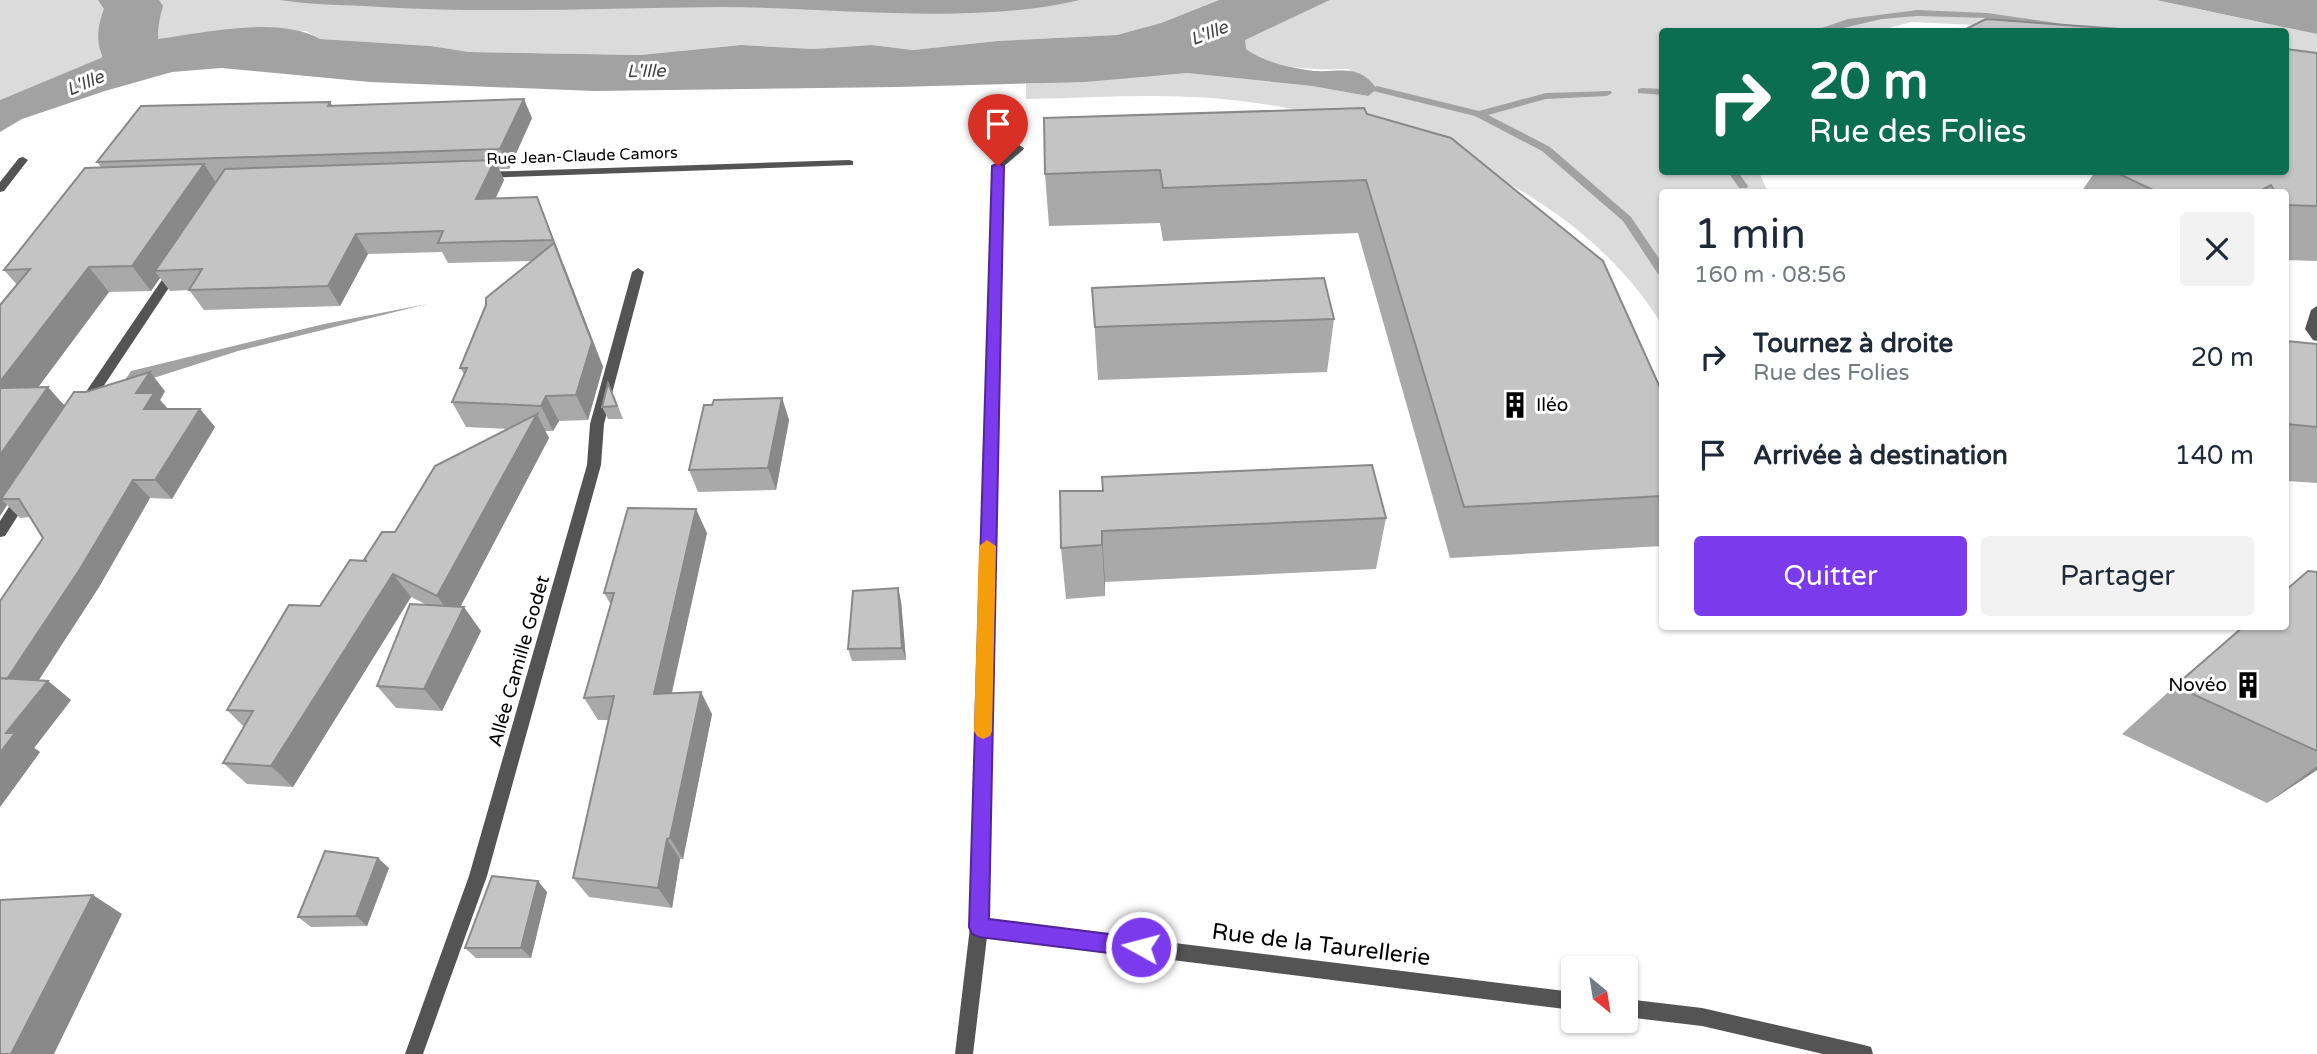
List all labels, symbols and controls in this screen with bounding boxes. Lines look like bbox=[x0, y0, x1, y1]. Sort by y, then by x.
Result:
water label: L'Ille bbox=[1187, 16, 1232, 50]
text: 20 m bbox=[1809, 53, 1928, 112]
icon: right bbox=[1694, 56, 1785, 147]
water label: L'Ille bbox=[627, 60, 666, 82]
water label: L'Ille bbox=[63, 65, 108, 101]
pin bbox=[968, 94, 1028, 166]
icon: arrive bbox=[979, 105, 1017, 143]
text: Rue des Folies bbox=[1809, 113, 2027, 151]
street label: Rue Jean-Claude Camors bbox=[486, 143, 678, 169]
text: 1 min bbox=[1694, 209, 1806, 260]
button: close bbox=[2180, 212, 2254, 286]
text: 160 m · 08:56 bbox=[1694, 261, 1846, 289]
text: Tournez à droite bbox=[1753, 328, 1953, 359]
icon: right bbox=[1694, 338, 1732, 376]
text: 20 m bbox=[2191, 342, 2254, 373]
text: Rue des Folies bbox=[1753, 359, 1910, 387]
building icon: Iléo bbox=[1500, 390, 1530, 420]
place label: Iléo bbox=[1536, 394, 1568, 416]
icon: arrive bbox=[1694, 436, 1732, 474]
text: Arrivée à destination bbox=[1753, 440, 2008, 471]
text: 140 m bbox=[2174, 440, 2254, 471]
button: Quitter bbox=[1694, 536, 1967, 616]
button: Partager bbox=[1981, 536, 2254, 616]
street label: Allée Camille Godet bbox=[484, 573, 554, 749]
building icon: Novéo bbox=[2233, 670, 2263, 700]
place label: Novéo bbox=[2168, 674, 2227, 696]
position arrow bbox=[1104, 910, 1178, 984]
street label: Rue de la Taurellerie bbox=[1210, 918, 1432, 972]
north arrow bbox=[1561, 956, 1638, 1032]
map controls bbox=[1561, 956, 1638, 1033]

